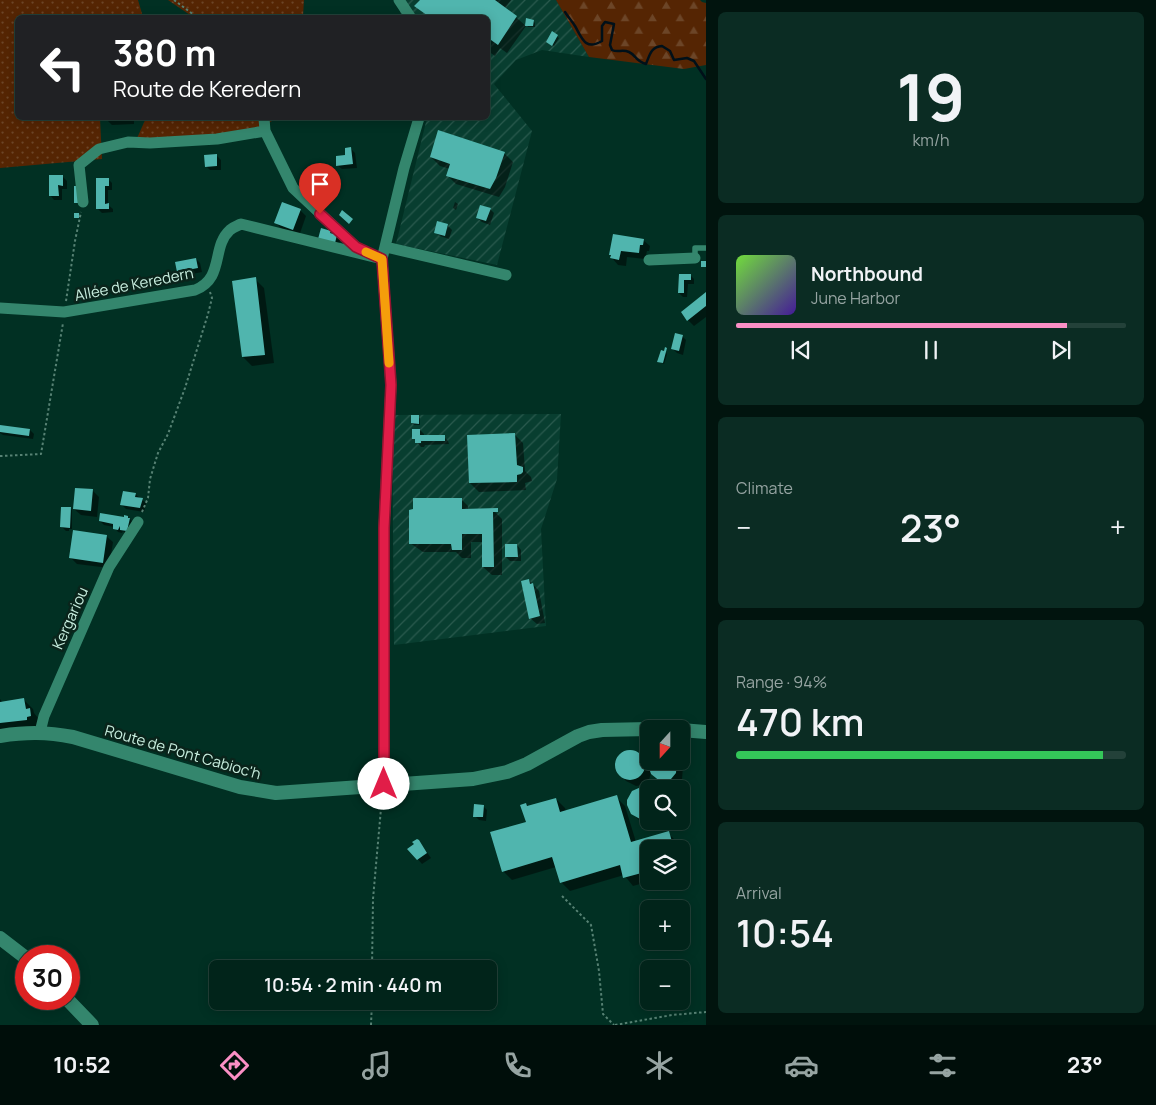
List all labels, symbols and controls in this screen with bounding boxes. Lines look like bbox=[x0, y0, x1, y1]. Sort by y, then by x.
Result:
text: 380 m bbox=[113, 29, 216, 77]
icon: left bbox=[30, 35, 95, 100]
text: 19 bbox=[897, 52, 965, 141]
text: Route de Keredern bbox=[113, 74, 301, 104]
text: km/h bbox=[912, 129, 950, 151]
pin bbox=[299, 163, 341, 214]
icon: arrive bbox=[306, 170, 334, 198]
text: Northbound bbox=[811, 261, 923, 287]
street label: Allée de Keredern bbox=[73, 262, 195, 306]
text: June Harbor bbox=[811, 287, 900, 309]
icon: previous bbox=[787, 336, 815, 364]
icon: pause bbox=[917, 336, 945, 364]
icon: next bbox=[1047, 336, 1075, 364]
text: Climate bbox=[736, 477, 793, 499]
text: 23° bbox=[900, 501, 961, 553]
text: − bbox=[736, 508, 751, 546]
text: + bbox=[1110, 508, 1126, 546]
street label: Kergariou bbox=[47, 584, 93, 652]
text: Range · 94% bbox=[736, 671, 827, 693]
text: 470 km bbox=[736, 695, 864, 747]
street label: Route de Pont Cabioc'h bbox=[102, 720, 264, 784]
north arrow bbox=[640, 720, 690, 770]
map controls bbox=[640, 720, 690, 1010]
position arrow bbox=[357, 757, 409, 809]
button: search bbox=[640, 780, 690, 830]
button: layers bbox=[640, 840, 690, 890]
text: Arrival bbox=[736, 882, 782, 904]
button: + bbox=[640, 900, 690, 950]
text: 10:54 bbox=[736, 906, 834, 958]
speed limit sign: 30 bbox=[15, 945, 80, 1010]
button: − bbox=[640, 960, 690, 1010]
text: 10:54 · 2 min · 440 m bbox=[264, 972, 442, 998]
icon: directions bbox=[217, 1048, 252, 1083]
icon: music bbox=[359, 1048, 394, 1083]
icon: phone bbox=[500, 1048, 535, 1083]
icon: climate bbox=[642, 1048, 677, 1083]
icon: car bbox=[784, 1048, 819, 1083]
icon: filters bbox=[925, 1048, 960, 1083]
text: 10:52 bbox=[53, 1050, 110, 1080]
text: 23° bbox=[1067, 1050, 1103, 1080]

